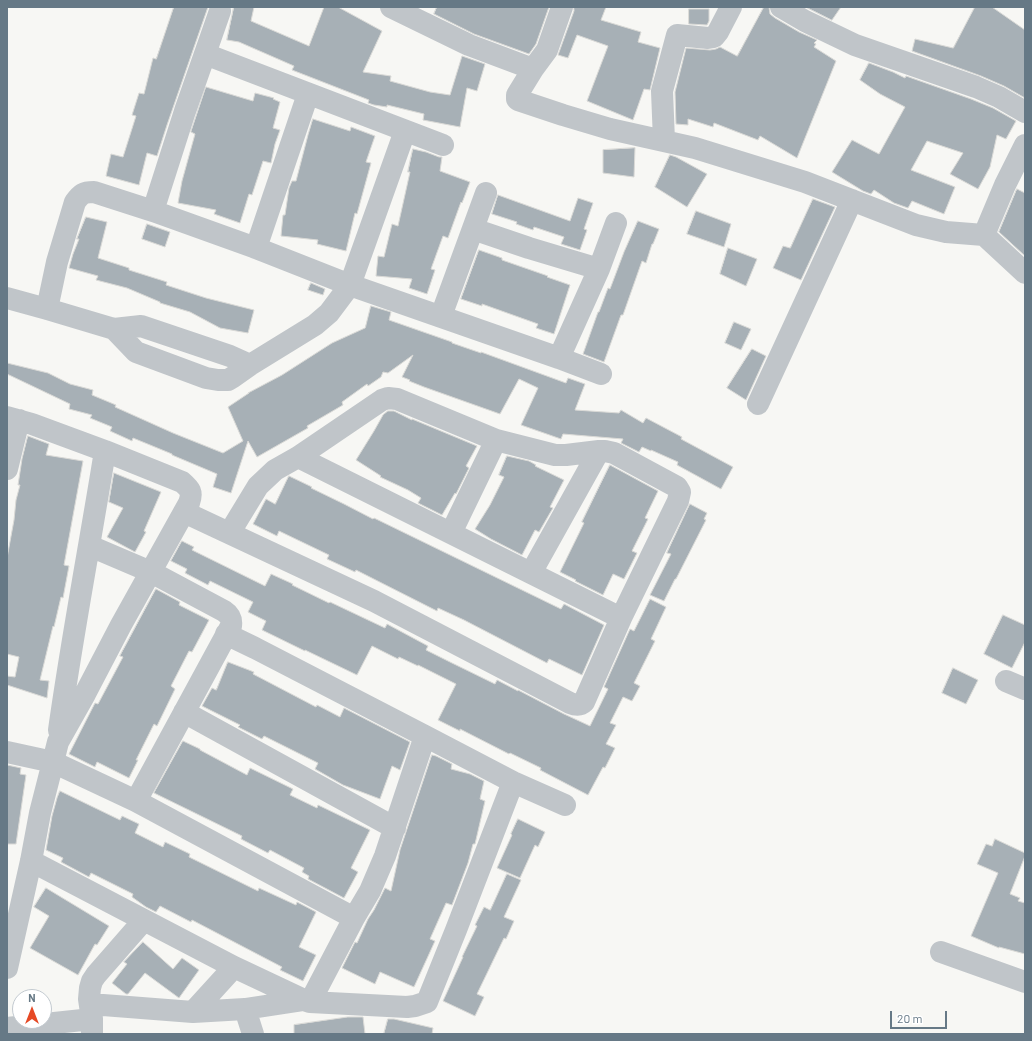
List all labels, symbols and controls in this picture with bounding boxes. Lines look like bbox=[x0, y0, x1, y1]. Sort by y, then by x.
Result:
north arrow bbox=[12, 989, 52, 1029]
text: N bbox=[28, 991, 36, 1004]
scale bar bbox=[892, 1003, 949, 1029]
text: 20 m bbox=[897, 1011, 923, 1025]

